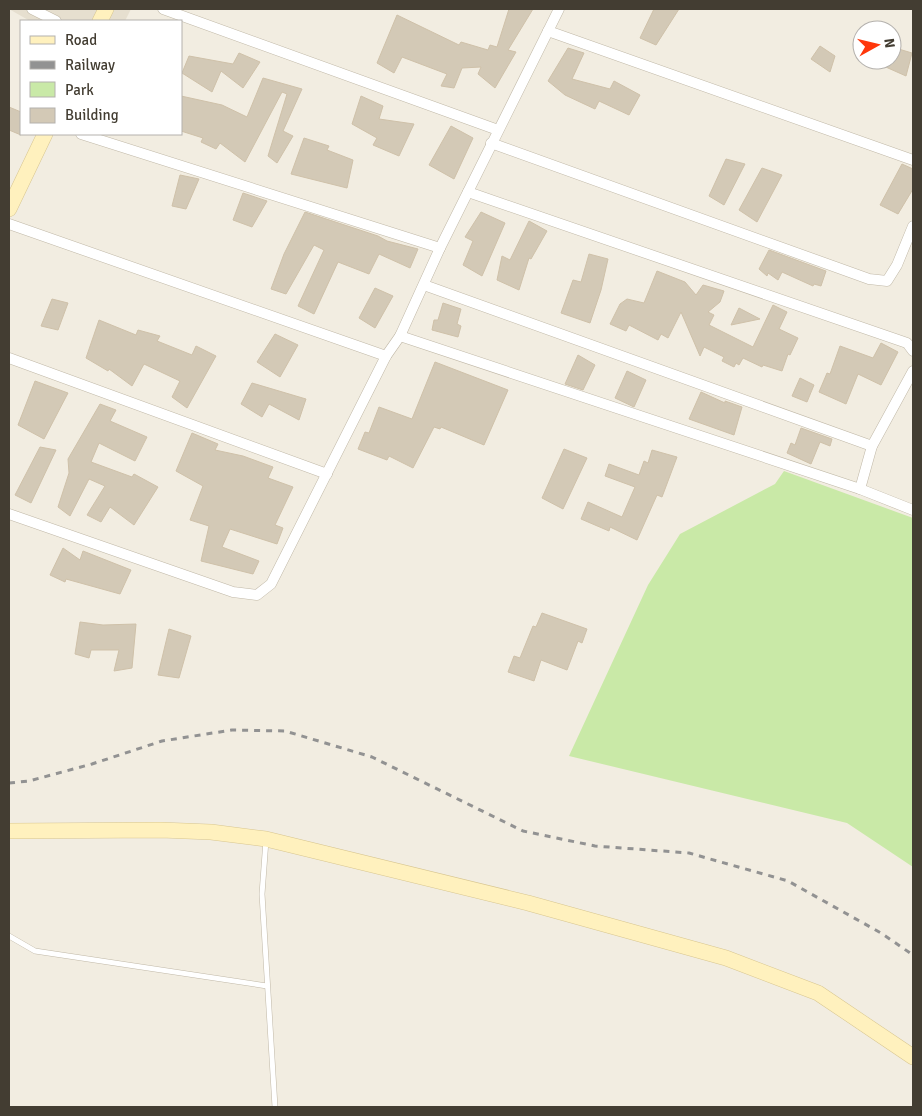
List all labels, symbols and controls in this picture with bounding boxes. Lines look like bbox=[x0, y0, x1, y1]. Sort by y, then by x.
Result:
legend bbox=[20, 20, 182, 135]
north arrow bbox=[852, 20, 902, 70]
text: Road bbox=[65, 31, 97, 49]
text: N bbox=[880, 37, 898, 49]
text: Railway bbox=[65, 56, 115, 74]
text: Park bbox=[65, 81, 94, 99]
text: Building bbox=[65, 106, 119, 124]

